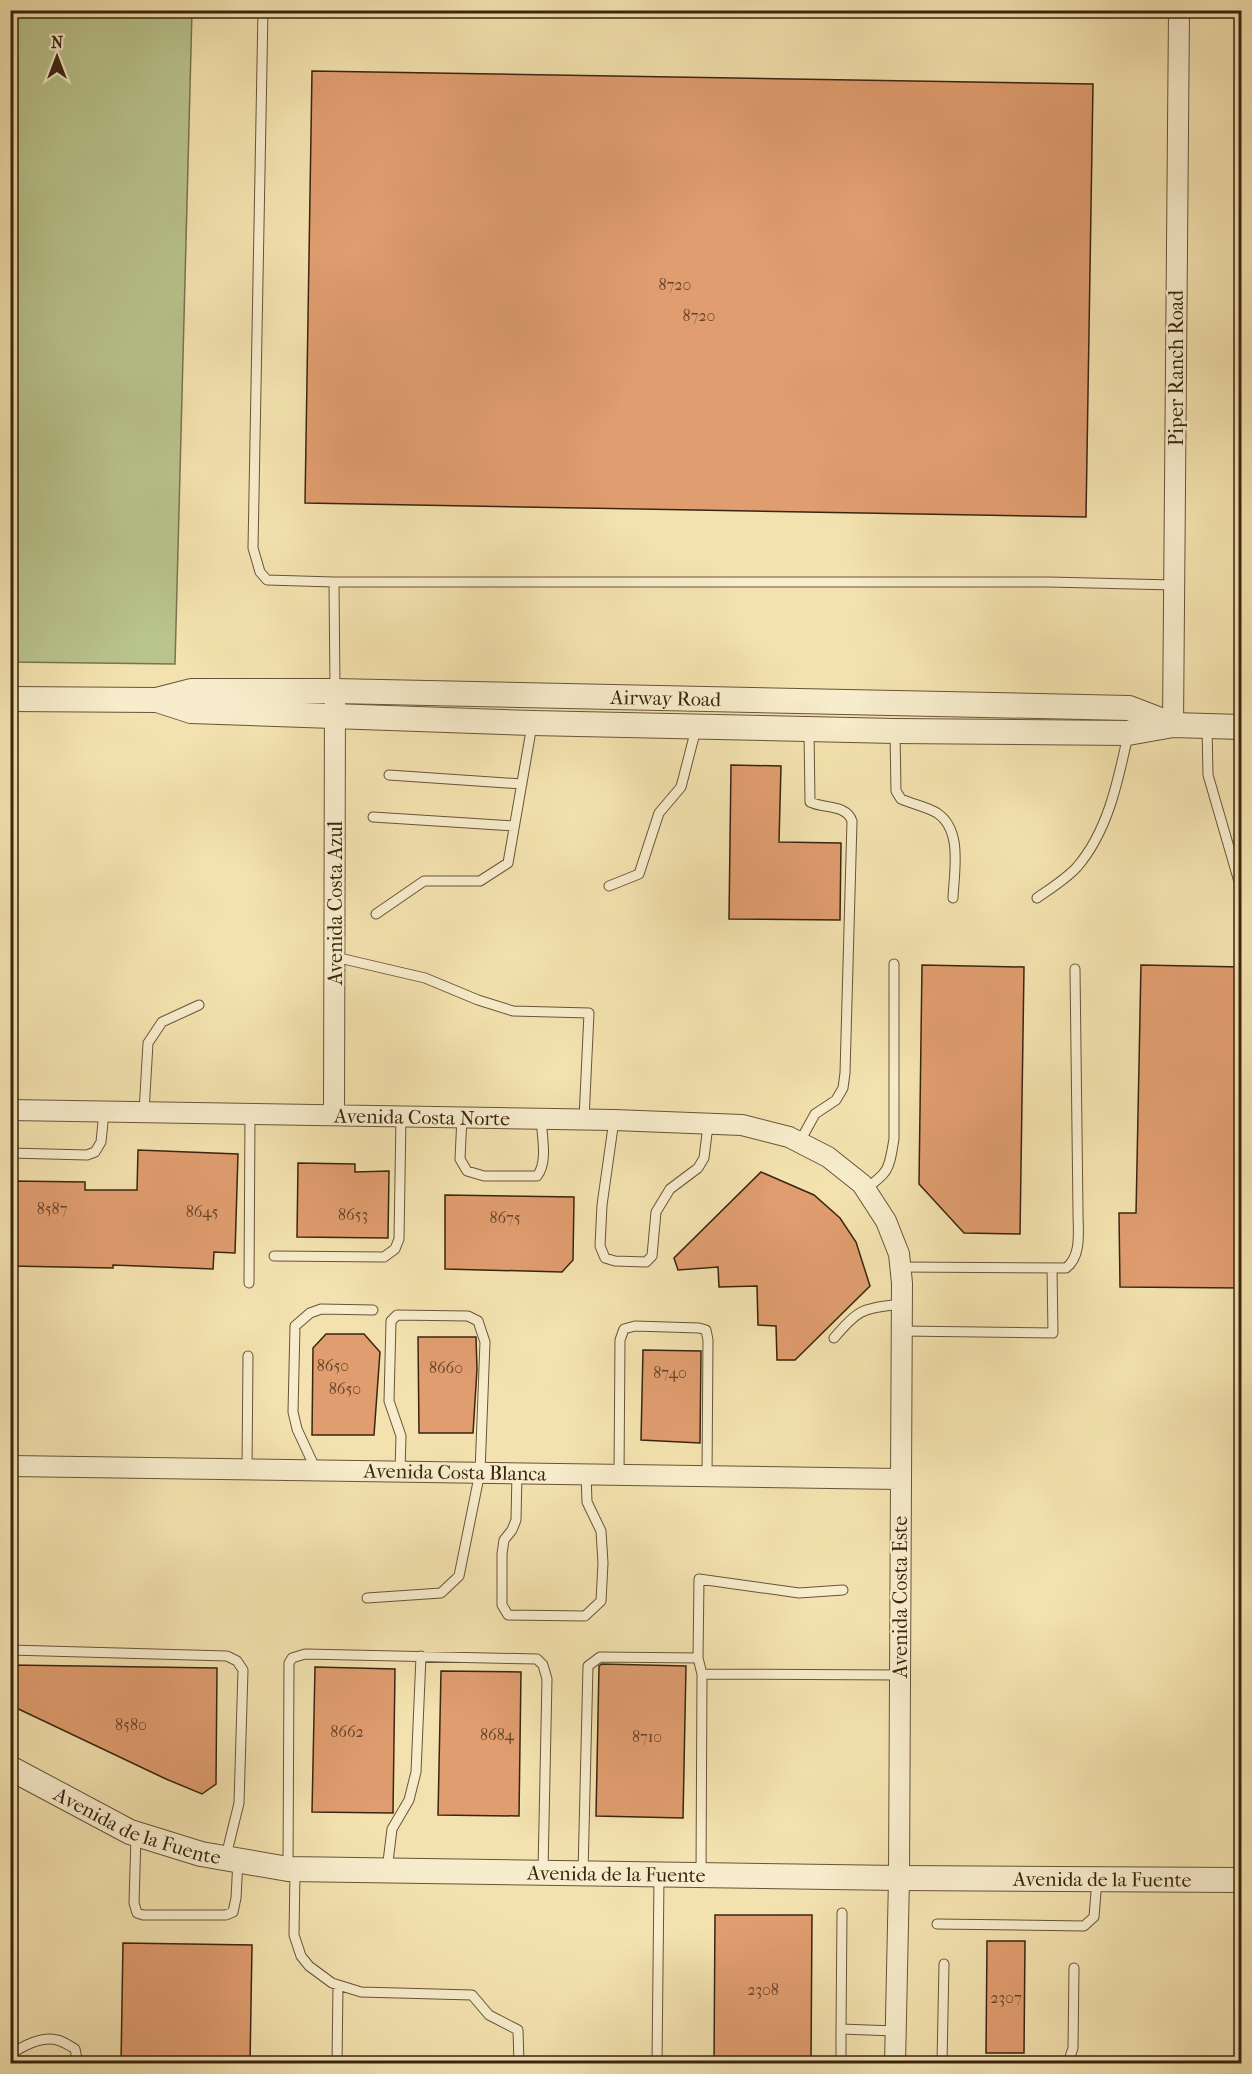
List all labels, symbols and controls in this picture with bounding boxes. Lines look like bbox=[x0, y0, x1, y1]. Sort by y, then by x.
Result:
north arrow bbox=[27, 27, 87, 87]
text: N bbox=[51, 33, 64, 52]
house number: 8720 bbox=[659, 275, 691, 294]
street label: Piper Ranch Road bbox=[1165, 289, 1188, 446]
house number: 8720 bbox=[683, 306, 715, 325]
street label: Airway Road bbox=[609, 686, 722, 711]
street label: Avenida Costa Azul bbox=[324, 820, 347, 986]
street label: Avenida Costa Norte bbox=[333, 1104, 510, 1131]
house number: 8587 bbox=[37, 1199, 68, 1218]
house number: 8645 bbox=[186, 1202, 218, 1221]
house number: 8653 bbox=[338, 1205, 368, 1224]
house number: 8675 bbox=[489, 1208, 521, 1227]
house number: 8650 bbox=[317, 1356, 349, 1375]
house number: 8660 bbox=[429, 1358, 463, 1377]
house number: 8740 bbox=[653, 1363, 687, 1382]
house number: 8650 bbox=[329, 1379, 361, 1398]
street label: Avenida Costa Blanca bbox=[362, 1459, 547, 1486]
street label: Avenida Costa Este bbox=[889, 1516, 912, 1679]
house number: 8580 bbox=[115, 1715, 147, 1734]
house number: 8662 bbox=[330, 1722, 364, 1741]
house number: 8684 bbox=[480, 1725, 515, 1744]
house number: 8710 bbox=[632, 1727, 662, 1746]
street label: Avenida de la Fuente bbox=[49, 1782, 223, 1869]
street label: Avenida de la Fuente bbox=[526, 1862, 706, 1887]
street label: Avenida de la Fuente bbox=[1012, 1868, 1192, 1892]
house number: 2308 bbox=[747, 1980, 779, 1999]
house number: 2307 bbox=[990, 1988, 1022, 2007]

